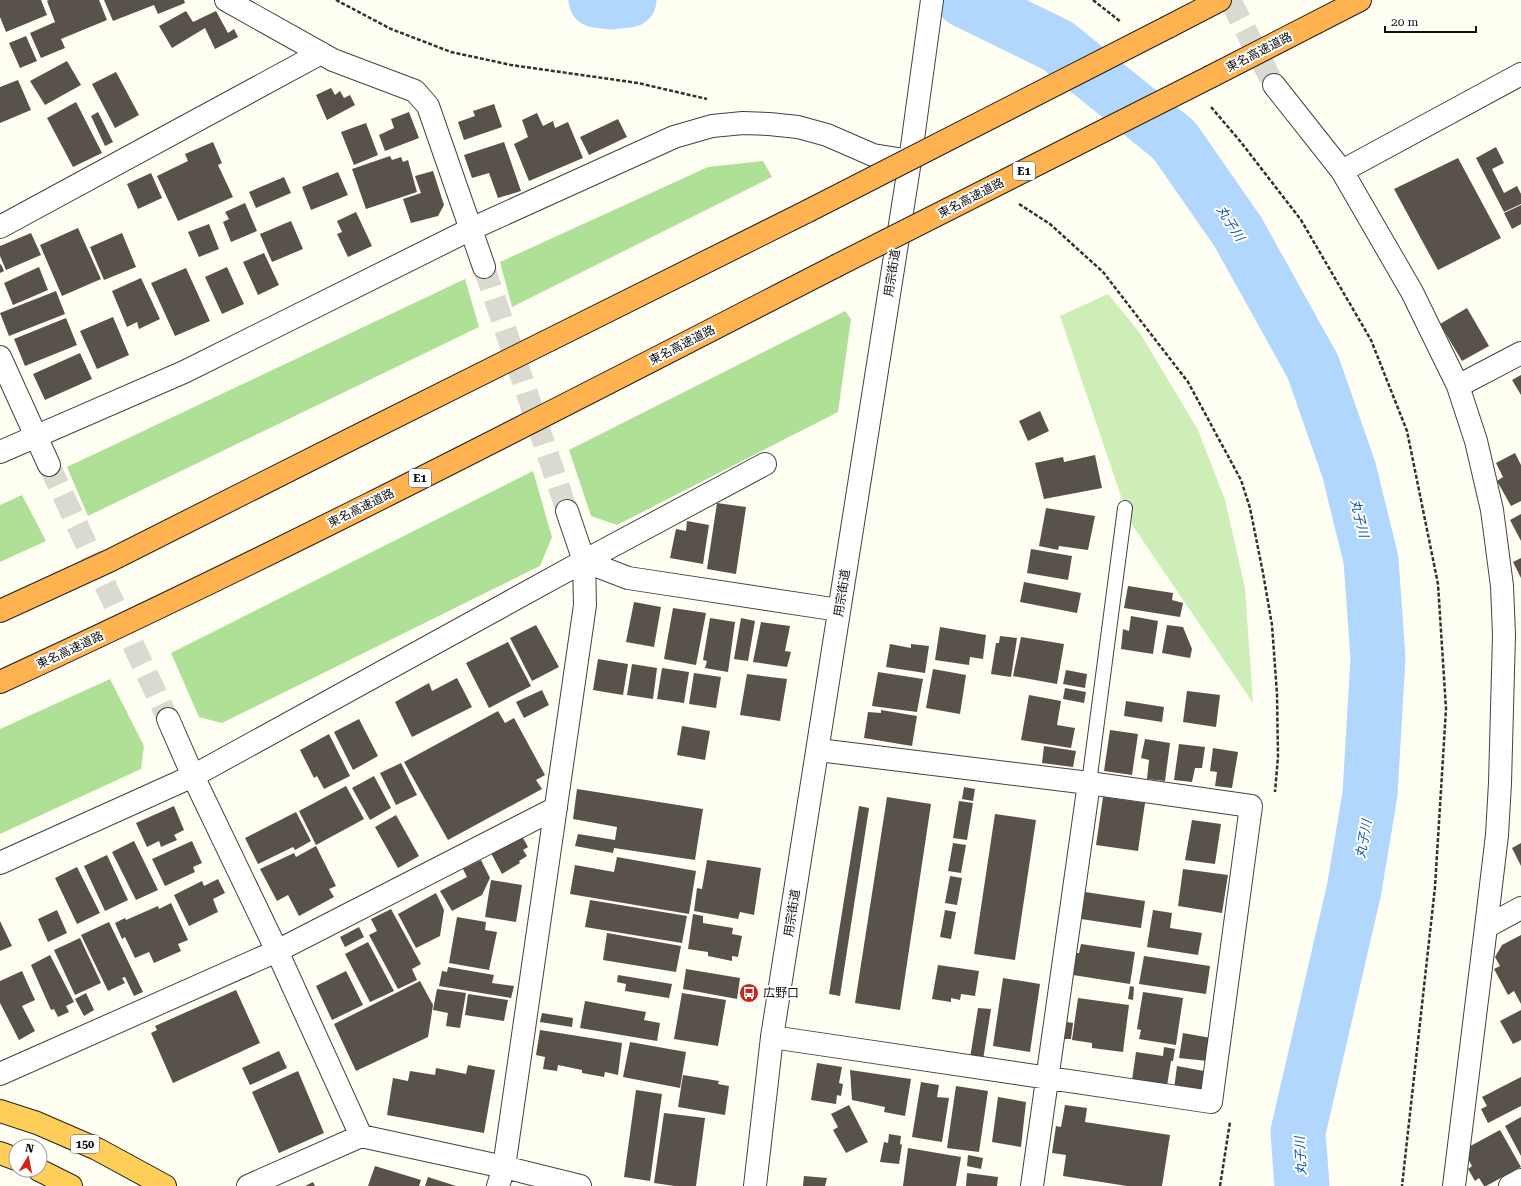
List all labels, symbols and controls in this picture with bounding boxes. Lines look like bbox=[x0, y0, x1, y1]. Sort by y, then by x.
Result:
scale bar bbox=[1385, 8, 1476, 34]
text: 20 m bbox=[1391, 15, 1418, 29]
street label: 東名高速道路 bbox=[1224, 29, 1294, 75]
road number: E1 bbox=[1013, 162, 1035, 180]
street label: 東名高速道路 bbox=[936, 175, 1006, 221]
water label: 丸子川 bbox=[1214, 203, 1249, 245]
street label: 用宗街道 bbox=[881, 248, 903, 298]
street label: 東名高速道路 bbox=[647, 322, 717, 368]
road number: E1 bbox=[409, 469, 431, 487]
street label: 東名高速道路 bbox=[326, 486, 396, 530]
water label: 丸子川 bbox=[1348, 497, 1372, 541]
street label: 用宗街道 bbox=[831, 568, 853, 618]
street label: 東名高速道路 bbox=[34, 628, 106, 672]
water label: 丸子川 bbox=[1353, 817, 1375, 860]
street label: 用宗街道 bbox=[781, 888, 803, 938]
bus stop icon: 広野口 bbox=[738, 982, 760, 1004]
place label: 広野口 bbox=[763, 986, 799, 1000]
water label: 丸子川 bbox=[1292, 1134, 1309, 1176]
road number: 150 bbox=[71, 1135, 99, 1153]
north arrow bbox=[8, 1138, 48, 1178]
text: N bbox=[24, 1142, 35, 1156]

